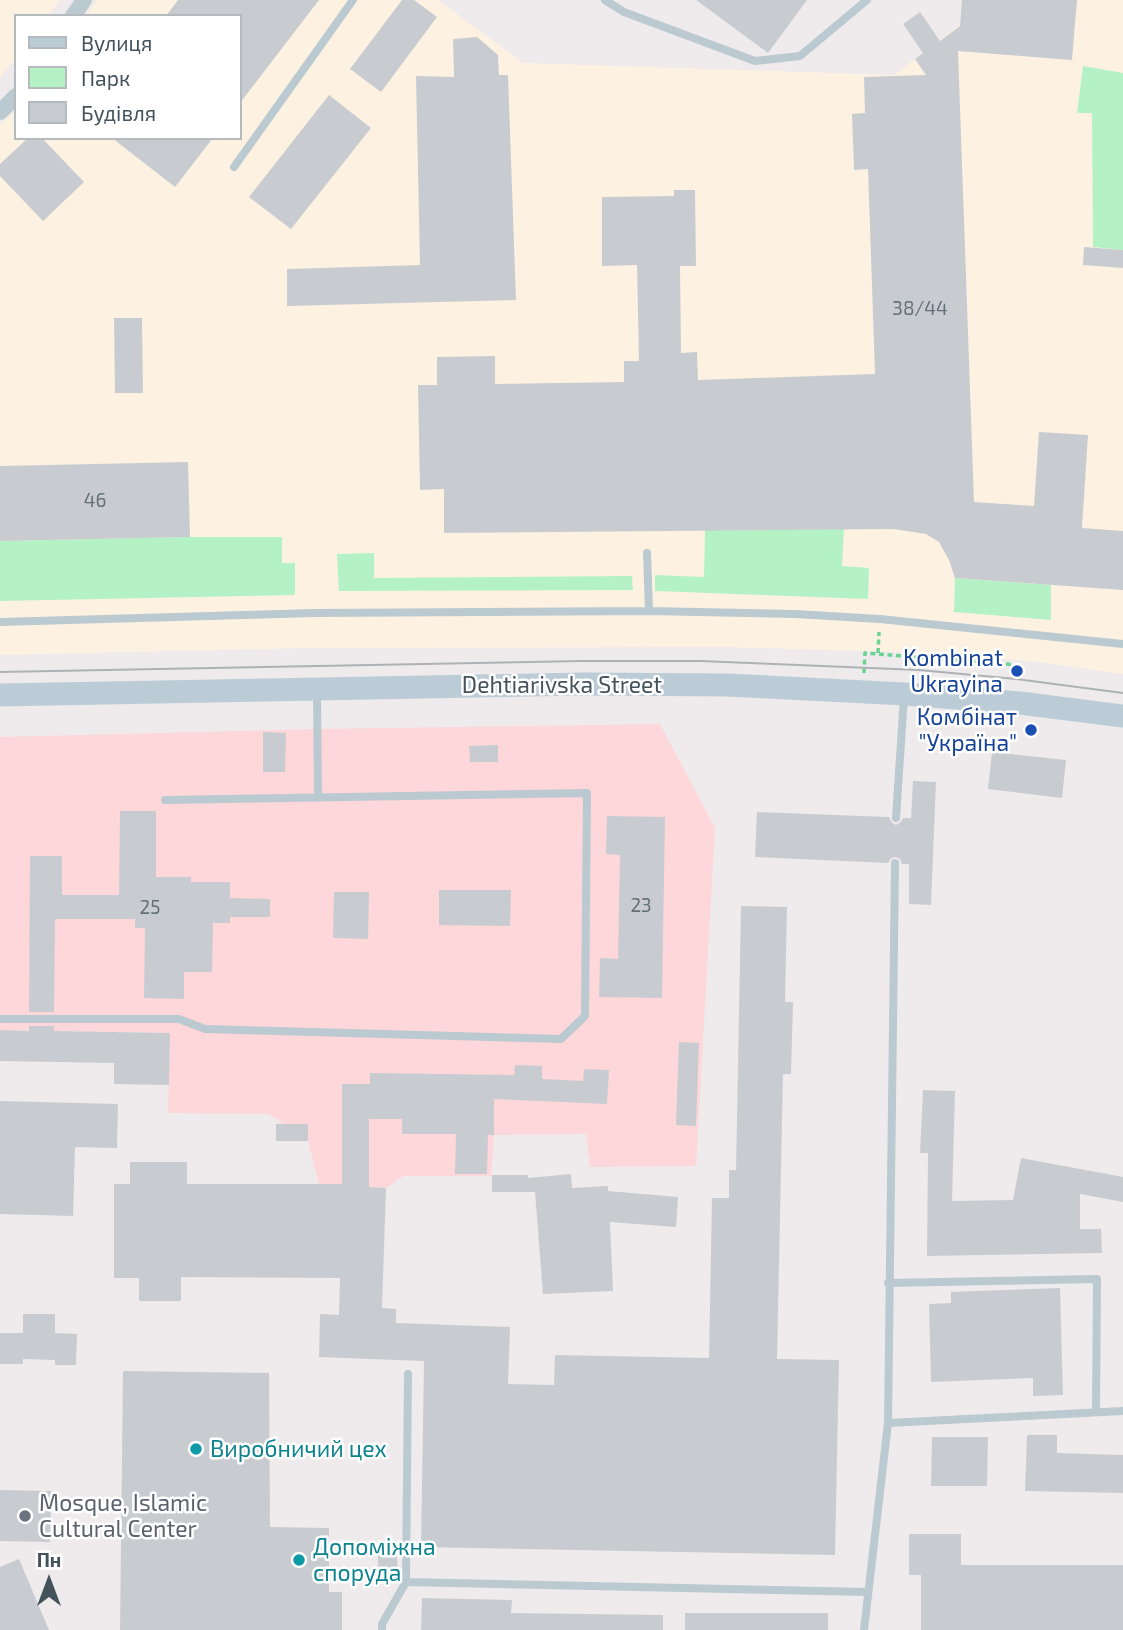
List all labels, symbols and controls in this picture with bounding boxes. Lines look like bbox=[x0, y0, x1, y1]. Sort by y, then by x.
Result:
legend bbox=[14, 14, 242, 140]
text: Вулиця bbox=[81, 30, 152, 55]
text: Парк bbox=[81, 65, 130, 90]
text: Будівля bbox=[81, 100, 156, 125]
house number: 38/44 bbox=[892, 298, 948, 320]
house number: 46 bbox=[84, 490, 106, 512]
place label: Kombinat Ukrayina bbox=[903, 644, 1003, 698]
marker: Kombinat Ukrayina bbox=[1009, 663, 1025, 679]
street label: Dehtiarivska Street bbox=[462, 671, 662, 699]
place label: Комбінат "Україна" bbox=[917, 703, 1017, 757]
marker: Комбінат "Україна" bbox=[1023, 722, 1039, 738]
house number: 23 bbox=[630, 895, 652, 917]
house number: 25 bbox=[140, 897, 160, 919]
place label: Виробничий цех bbox=[210, 1435, 387, 1463]
marker: Виробничий цех bbox=[188, 1441, 204, 1457]
place label: Mosque, Islamic Cultural Center bbox=[39, 1489, 207, 1543]
marker: Mosque, Islamic Cultural Center bbox=[17, 1508, 33, 1524]
place label: Допоміжна споруда bbox=[313, 1533, 436, 1587]
north arrow bbox=[14, 1546, 84, 1616]
text: Пн bbox=[37, 1548, 61, 1571]
marker: Допоміжна споруда bbox=[291, 1552, 307, 1568]

